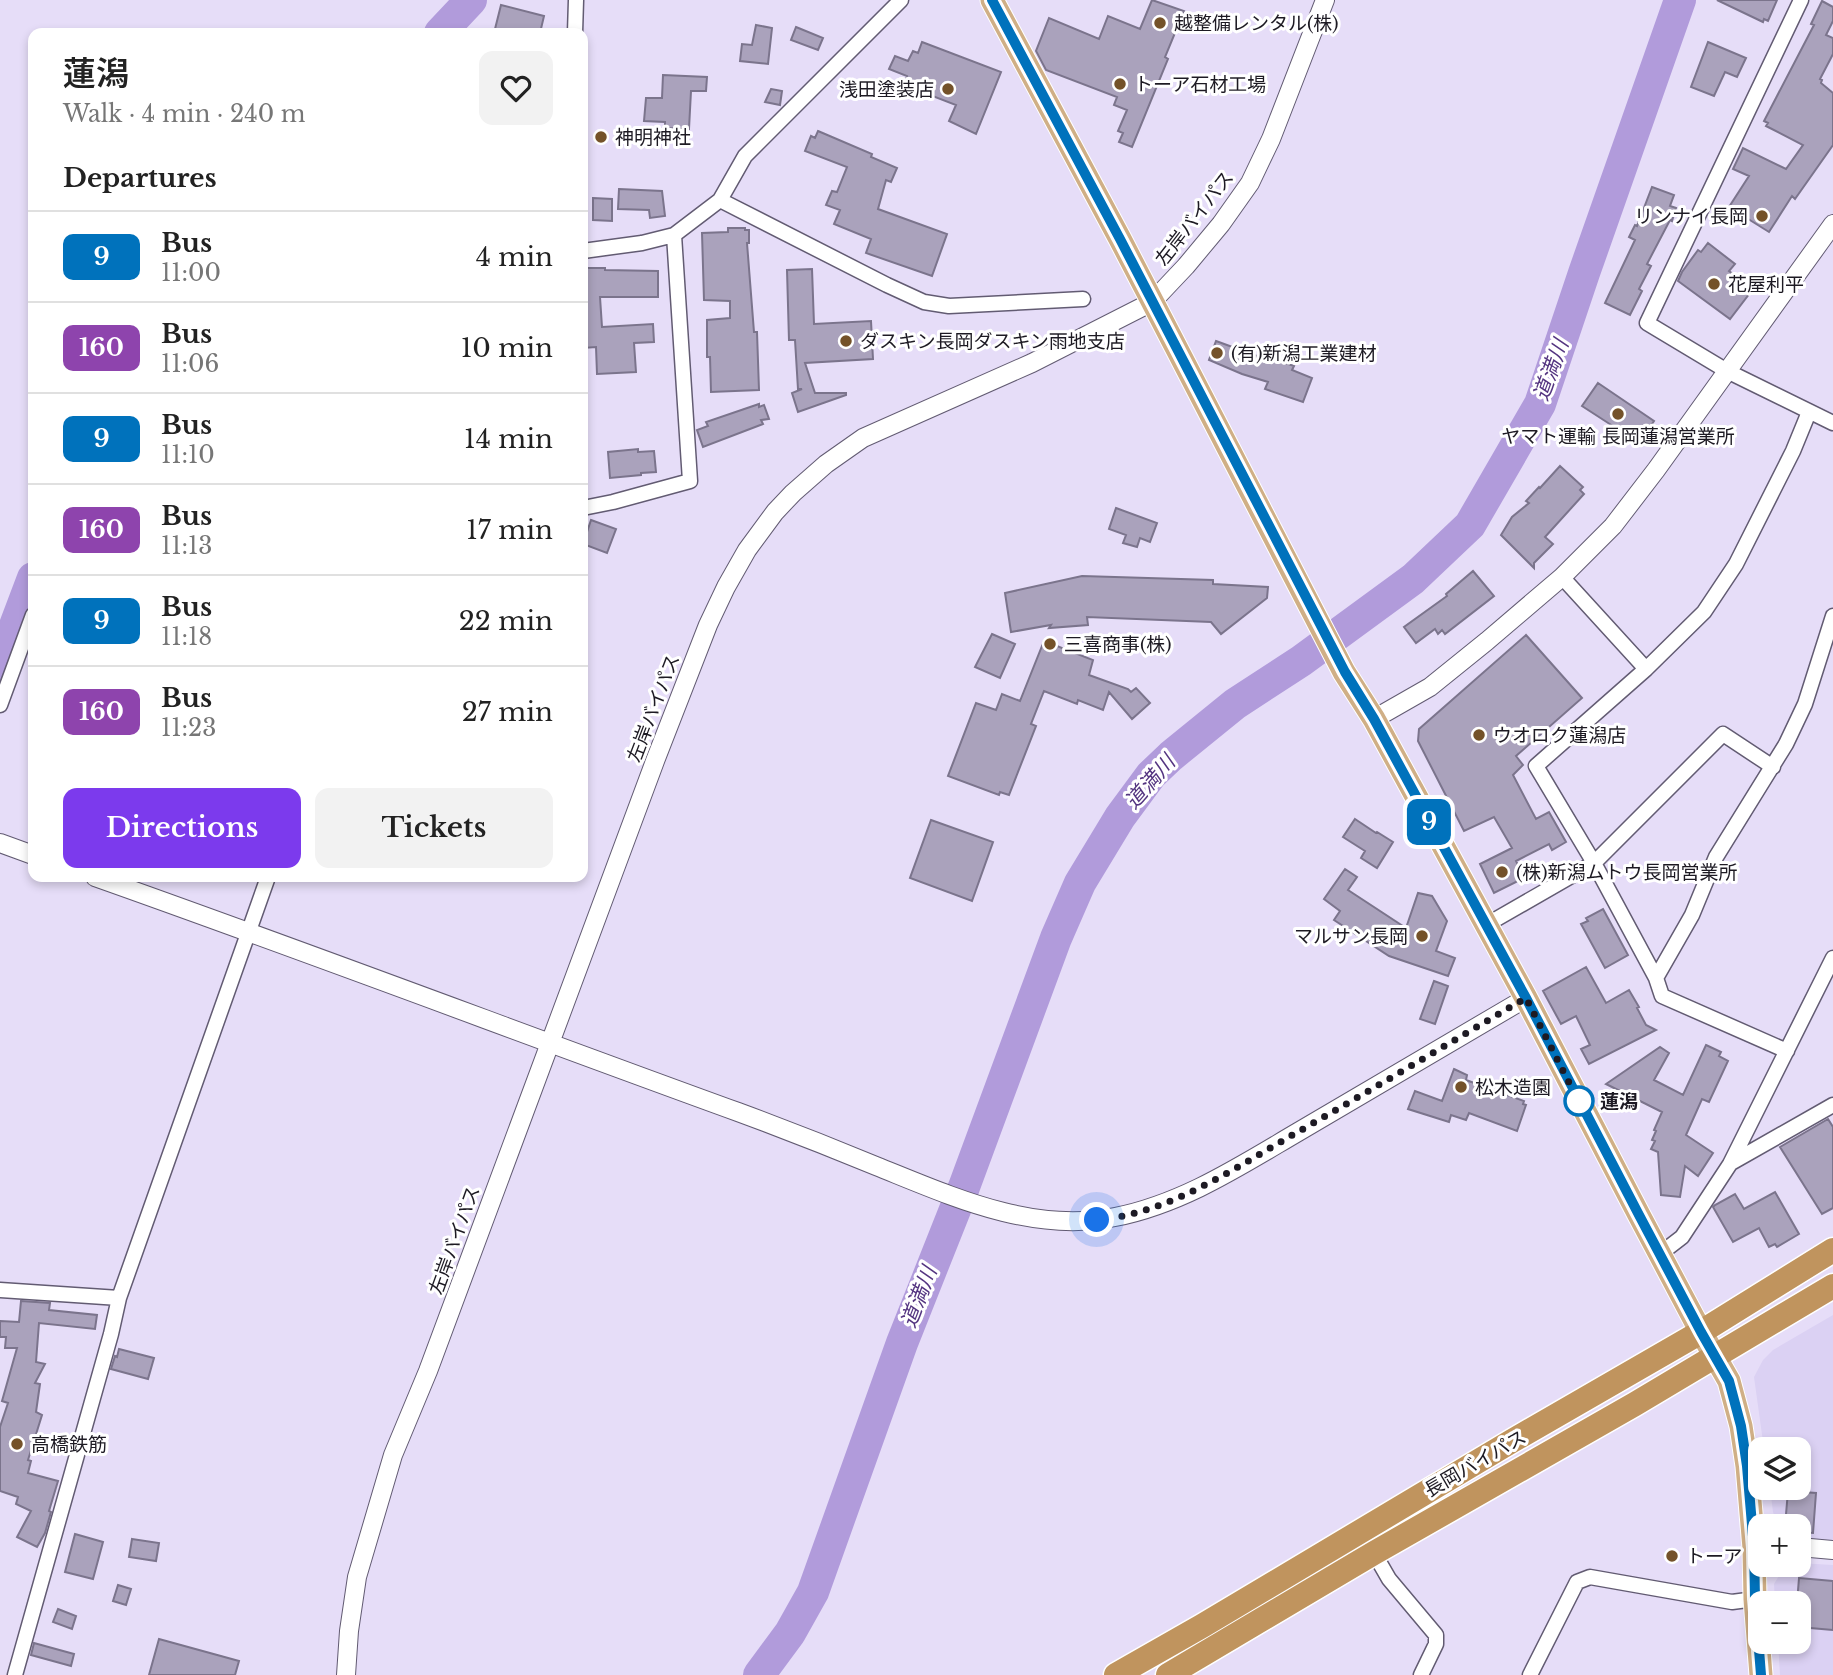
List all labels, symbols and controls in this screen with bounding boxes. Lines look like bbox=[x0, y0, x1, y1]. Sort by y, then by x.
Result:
place label: 越整備レンタル(株) bbox=[1174, 12, 1339, 35]
marker: 越整備レンタル(株) bbox=[1152, 15, 1168, 31]
button: heart bbox=[479, 51, 553, 125]
text: 蓮潟 bbox=[63, 53, 129, 94]
place label: トーア石材工場 bbox=[1134, 73, 1266, 96]
marker: トーア石材工場 bbox=[1112, 76, 1128, 92]
place label: 浅田塗装店 bbox=[839, 78, 934, 101]
marker: 浅田塗装店 bbox=[940, 81, 956, 97]
text: Walk · 4 min · 240 m bbox=[63, 100, 305, 128]
place label: 神明神社 bbox=[615, 126, 691, 149]
marker: 神明神社 bbox=[593, 129, 609, 145]
text: Departures bbox=[63, 162, 217, 194]
street label: 左岸バイパス bbox=[1150, 166, 1238, 270]
place label: リンナイ長岡 bbox=[1634, 205, 1748, 228]
marker: リンナイ長岡 bbox=[1754, 208, 1770, 224]
text: Bus bbox=[161, 227, 212, 259]
text: 4 min bbox=[476, 241, 553, 273]
text: 9 bbox=[93, 242, 110, 271]
text: 11:00 bbox=[161, 259, 221, 287]
place label: 花屋利平 bbox=[1728, 273, 1804, 296]
marker: 花屋利平 bbox=[1706, 276, 1722, 292]
text: Bus bbox=[161, 318, 212, 350]
place label: ダスキン長岡ダスキン雨地支店 bbox=[860, 330, 1125, 353]
text: 10 min bbox=[461, 332, 553, 364]
text: 160 bbox=[79, 333, 124, 362]
marker: ダスキン長岡ダスキン雨地支店 bbox=[838, 333, 854, 349]
water label: 道満川 bbox=[1528, 334, 1575, 404]
place label: (有)新潟工業建材 bbox=[1231, 342, 1377, 365]
marker: (有)新潟工業建材 bbox=[1209, 345, 1225, 361]
text: 11:06 bbox=[161, 350, 219, 378]
marker: ヤマト運輸 長岡蓮潟営業所 bbox=[1610, 406, 1626, 422]
text: Bus bbox=[161, 409, 212, 441]
text: 14 min bbox=[464, 423, 553, 455]
text: 9 bbox=[93, 424, 110, 453]
place label: ヤマト運輸 長岡蓮潟営業所 bbox=[1501, 425, 1735, 448]
text: 11:10 bbox=[161, 441, 215, 469]
text: Bus bbox=[161, 500, 212, 532]
text: 17 min bbox=[466, 514, 553, 546]
text: 160 bbox=[79, 515, 124, 544]
text: 11:13 bbox=[161, 532, 213, 560]
text: Bus bbox=[161, 591, 212, 623]
text: 22 min bbox=[459, 605, 553, 637]
text: 9 bbox=[93, 606, 110, 635]
text: 11:18 bbox=[161, 623, 212, 651]
place label: 三喜商事(株) bbox=[1064, 633, 1172, 656]
marker: 三喜商事(株) bbox=[1042, 636, 1058, 652]
street label: 左岸バイパス bbox=[622, 651, 685, 765]
text: Bus bbox=[161, 682, 212, 714]
text: 27 min bbox=[462, 696, 553, 728]
text: 160 bbox=[79, 697, 124, 726]
text: 11:23 bbox=[161, 714, 216, 742]
place label: ウオロク蓮潟店 bbox=[1493, 724, 1626, 747]
marker: ウオロク蓮潟店 bbox=[1471, 727, 1487, 743]
water label: 道満川 bbox=[1120, 748, 1182, 814]
button: Directions bbox=[63, 788, 301, 868]
button: Tickets bbox=[315, 788, 553, 868]
line badge: 9 bbox=[1406, 799, 1452, 845]
text: 9 bbox=[1421, 807, 1437, 836]
place label: (株)新潟ムトウ長岡営業所 bbox=[1516, 861, 1738, 884]
marker: (株)新潟ムトウ長岡営業所 bbox=[1494, 864, 1510, 880]
place label: マルサン長岡 bbox=[1294, 925, 1408, 948]
marker: マルサン長岡 bbox=[1414, 928, 1430, 944]
place label: 松木造園 bbox=[1475, 1076, 1551, 1099]
marker: 松木造園 bbox=[1453, 1079, 1469, 1095]
marker: 蓮潟 bbox=[1564, 1086, 1594, 1116]
place label: 蓮潟 bbox=[1600, 1090, 1638, 1113]
street label: 左岸バイパス bbox=[424, 1183, 485, 1297]
your location bbox=[1079, 1202, 1114, 1237]
water label: 道満川 bbox=[896, 1261, 943, 1331]
street label: 長岡バイパス bbox=[1420, 1425, 1530, 1502]
place label: 高橋鉄筋 bbox=[31, 1433, 107, 1456]
marker: 高橋鉄筋 bbox=[9, 1436, 25, 1452]
map controls bbox=[1748, 1437, 1811, 1654]
button: layers bbox=[1748, 1437, 1811, 1500]
button: + bbox=[1748, 1514, 1811, 1577]
place label: トーア bbox=[1686, 1545, 1742, 1568]
marker: トーア bbox=[1664, 1548, 1680, 1564]
button: − bbox=[1748, 1591, 1811, 1654]

